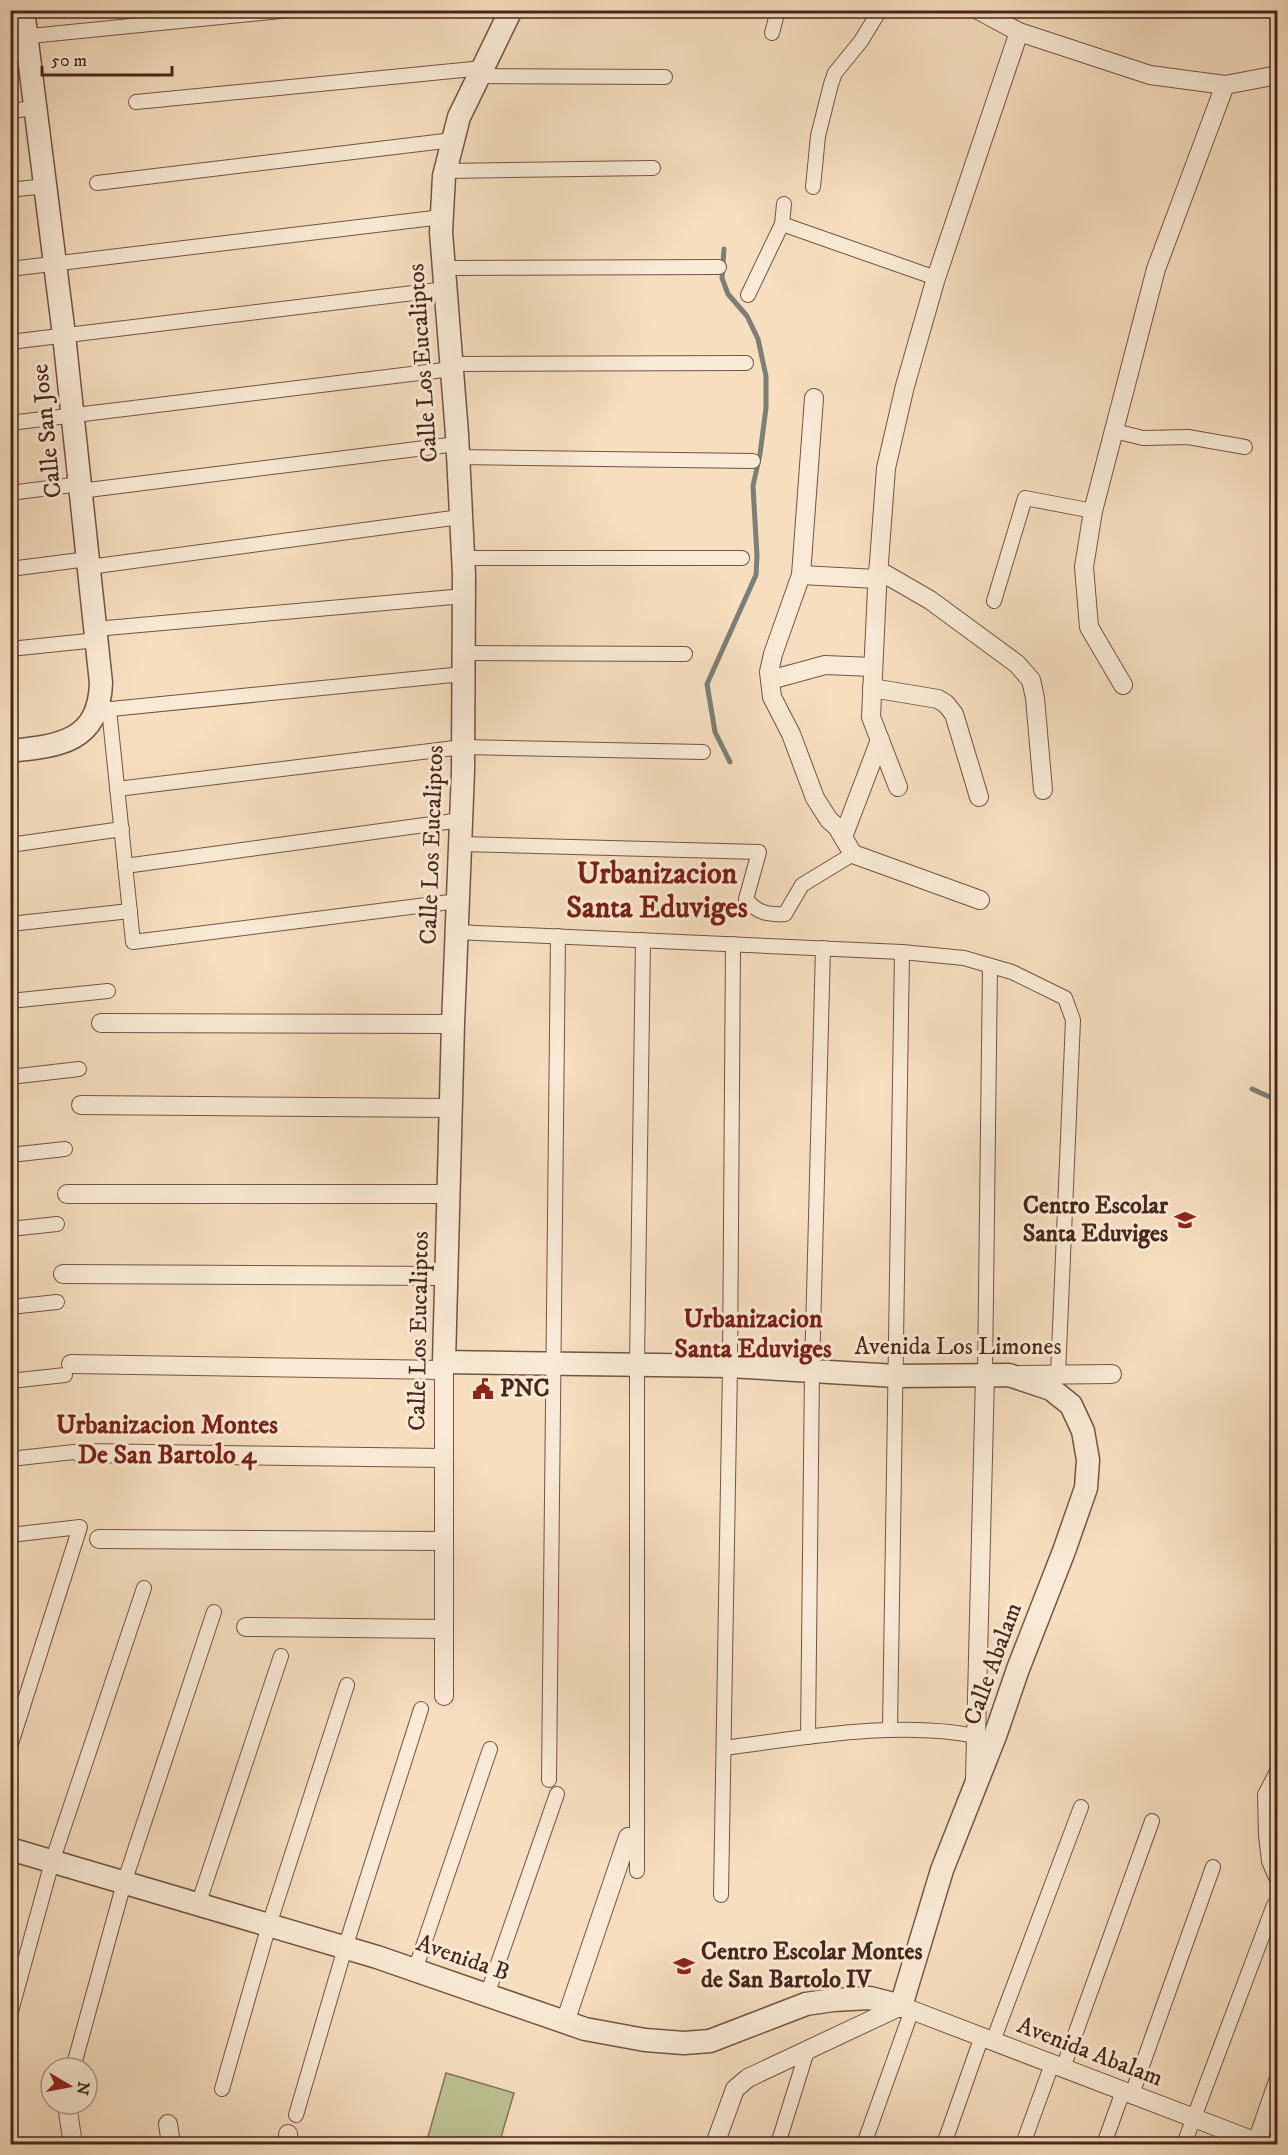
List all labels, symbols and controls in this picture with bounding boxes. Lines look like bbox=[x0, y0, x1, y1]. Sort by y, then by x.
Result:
scale bar bbox=[42, 39, 172, 77]
text: 50 m bbox=[51, 50, 87, 72]
street label: Calle Los Eucaliptos bbox=[401, 262, 445, 464]
street label: Calle San Jose bbox=[25, 362, 69, 500]
street label: Calle Los Eucaliptos bbox=[414, 745, 450, 945]
district label: Urbanizacion Santa Eduviges bbox=[566, 856, 748, 927]
place label: Centro Escolar Santa Eduviges bbox=[1023, 1191, 1169, 1249]
school or university icon: Centro Escolar Santa Eduviges bbox=[1173, 1208, 1197, 1232]
street label: Calle Los Eucaliptos bbox=[402, 1231, 436, 1431]
district label: Urbanizacion Santa Eduviges bbox=[674, 1303, 832, 1366]
street label: Avenida Los Limones bbox=[855, 1332, 1061, 1362]
place label: PNC bbox=[500, 1374, 549, 1404]
public building icon: PNC bbox=[471, 1377, 495, 1401]
district label: Urbanizacion Montes De San Bartolo 4 bbox=[56, 1409, 278, 1472]
street label: Calle Abalam bbox=[957, 1599, 1029, 1729]
street label: Avenida B bbox=[413, 1928, 513, 1988]
place label: Centro Escolar Montes de San Bartolo IV bbox=[701, 1937, 922, 1995]
school or university icon: Centro Escolar Montes de San Bartolo IV bbox=[672, 1954, 696, 1978]
street label: Avenida Abalam bbox=[1013, 2010, 1167, 2094]
north arrow bbox=[39, 2056, 99, 2116]
text: N bbox=[72, 2080, 94, 2097]

